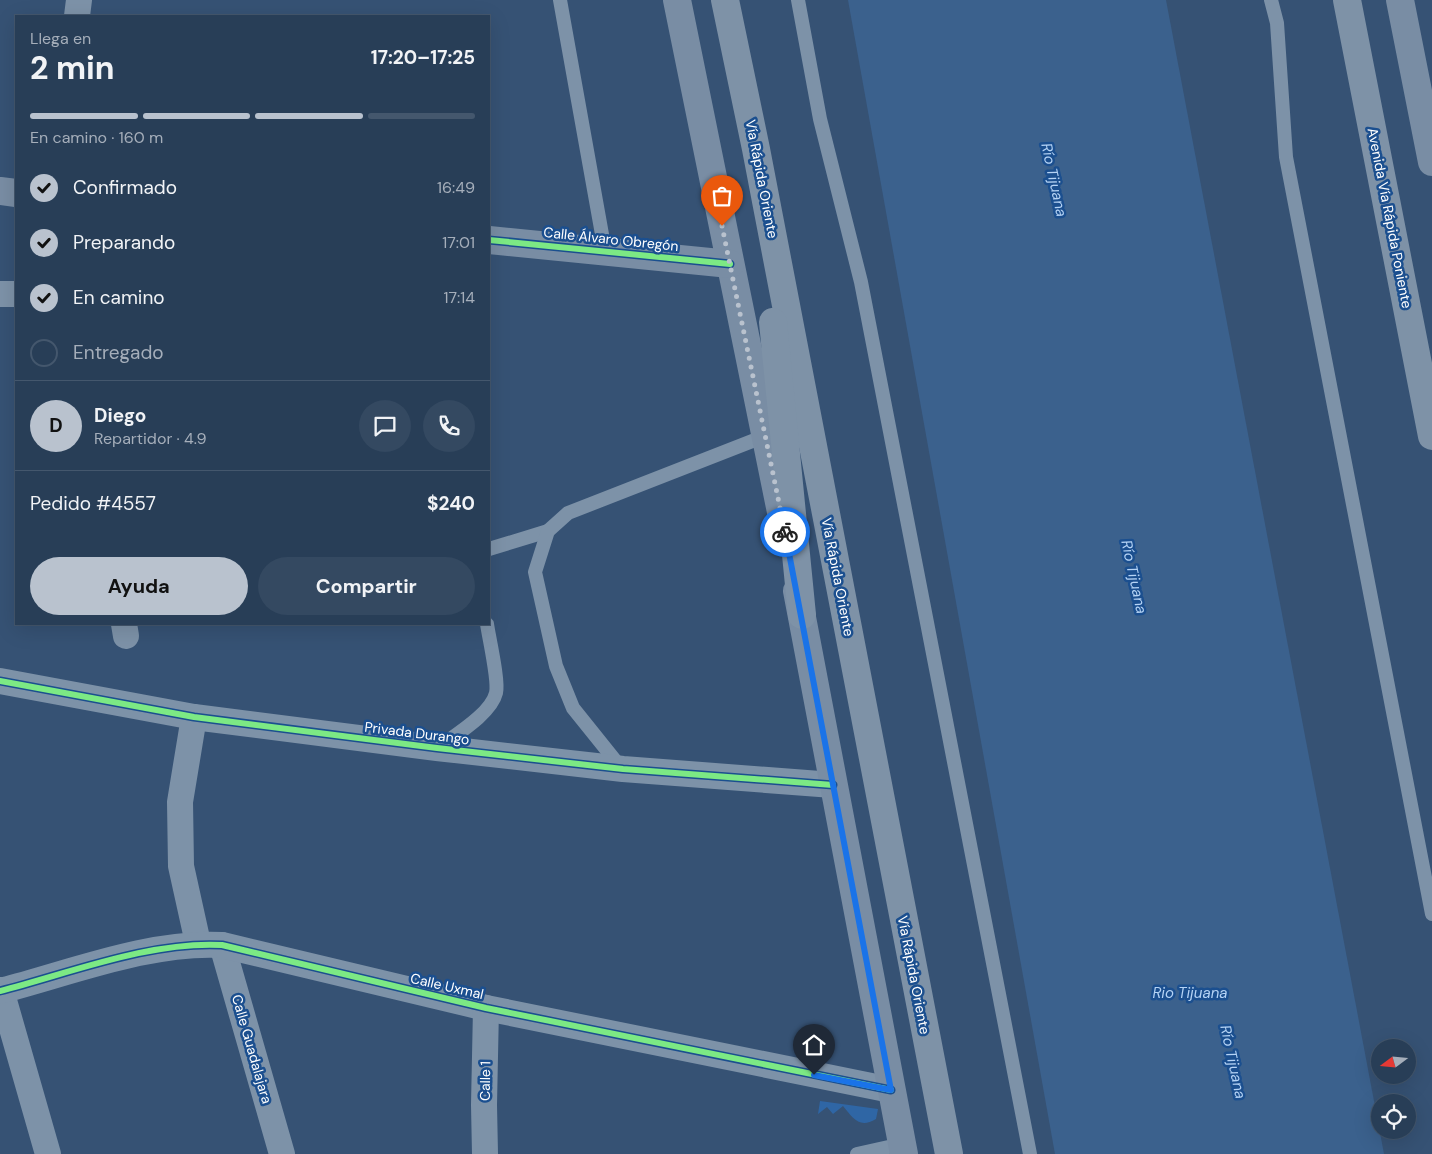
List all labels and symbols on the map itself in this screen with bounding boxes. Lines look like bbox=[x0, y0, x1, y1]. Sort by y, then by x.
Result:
street label: Vía Rápida Oriente bbox=[742, 118, 782, 240]
street label: Avenida Vía Rápida Poniente bbox=[1364, 126, 1416, 310]
water label: Río Tijuana bbox=[1036, 141, 1072, 219]
pin bbox=[701, 175, 743, 226]
street label: Calle Álvaro Obregón bbox=[542, 223, 680, 255]
courier bbox=[760, 507, 810, 557]
street label: Vía Rápida Oriente bbox=[818, 516, 858, 638]
water label: Río Tijuana bbox=[1116, 538, 1152, 616]
street label: Privada Durango bbox=[363, 718, 471, 748]
street label: Vía Rápida Oriente bbox=[894, 914, 934, 1036]
street label: Calle Uxmal bbox=[408, 969, 486, 1003]
water label: Rio Tijuana bbox=[1152, 983, 1228, 1003]
street label: Calle Guadalajara bbox=[228, 992, 276, 1106]
water label: Río Tijuana bbox=[1215, 1023, 1251, 1101]
pin bbox=[793, 1024, 835, 1075]
north arrow bbox=[1371, 1039, 1416, 1084]
street label: Calle 1 bbox=[476, 1061, 494, 1101]

